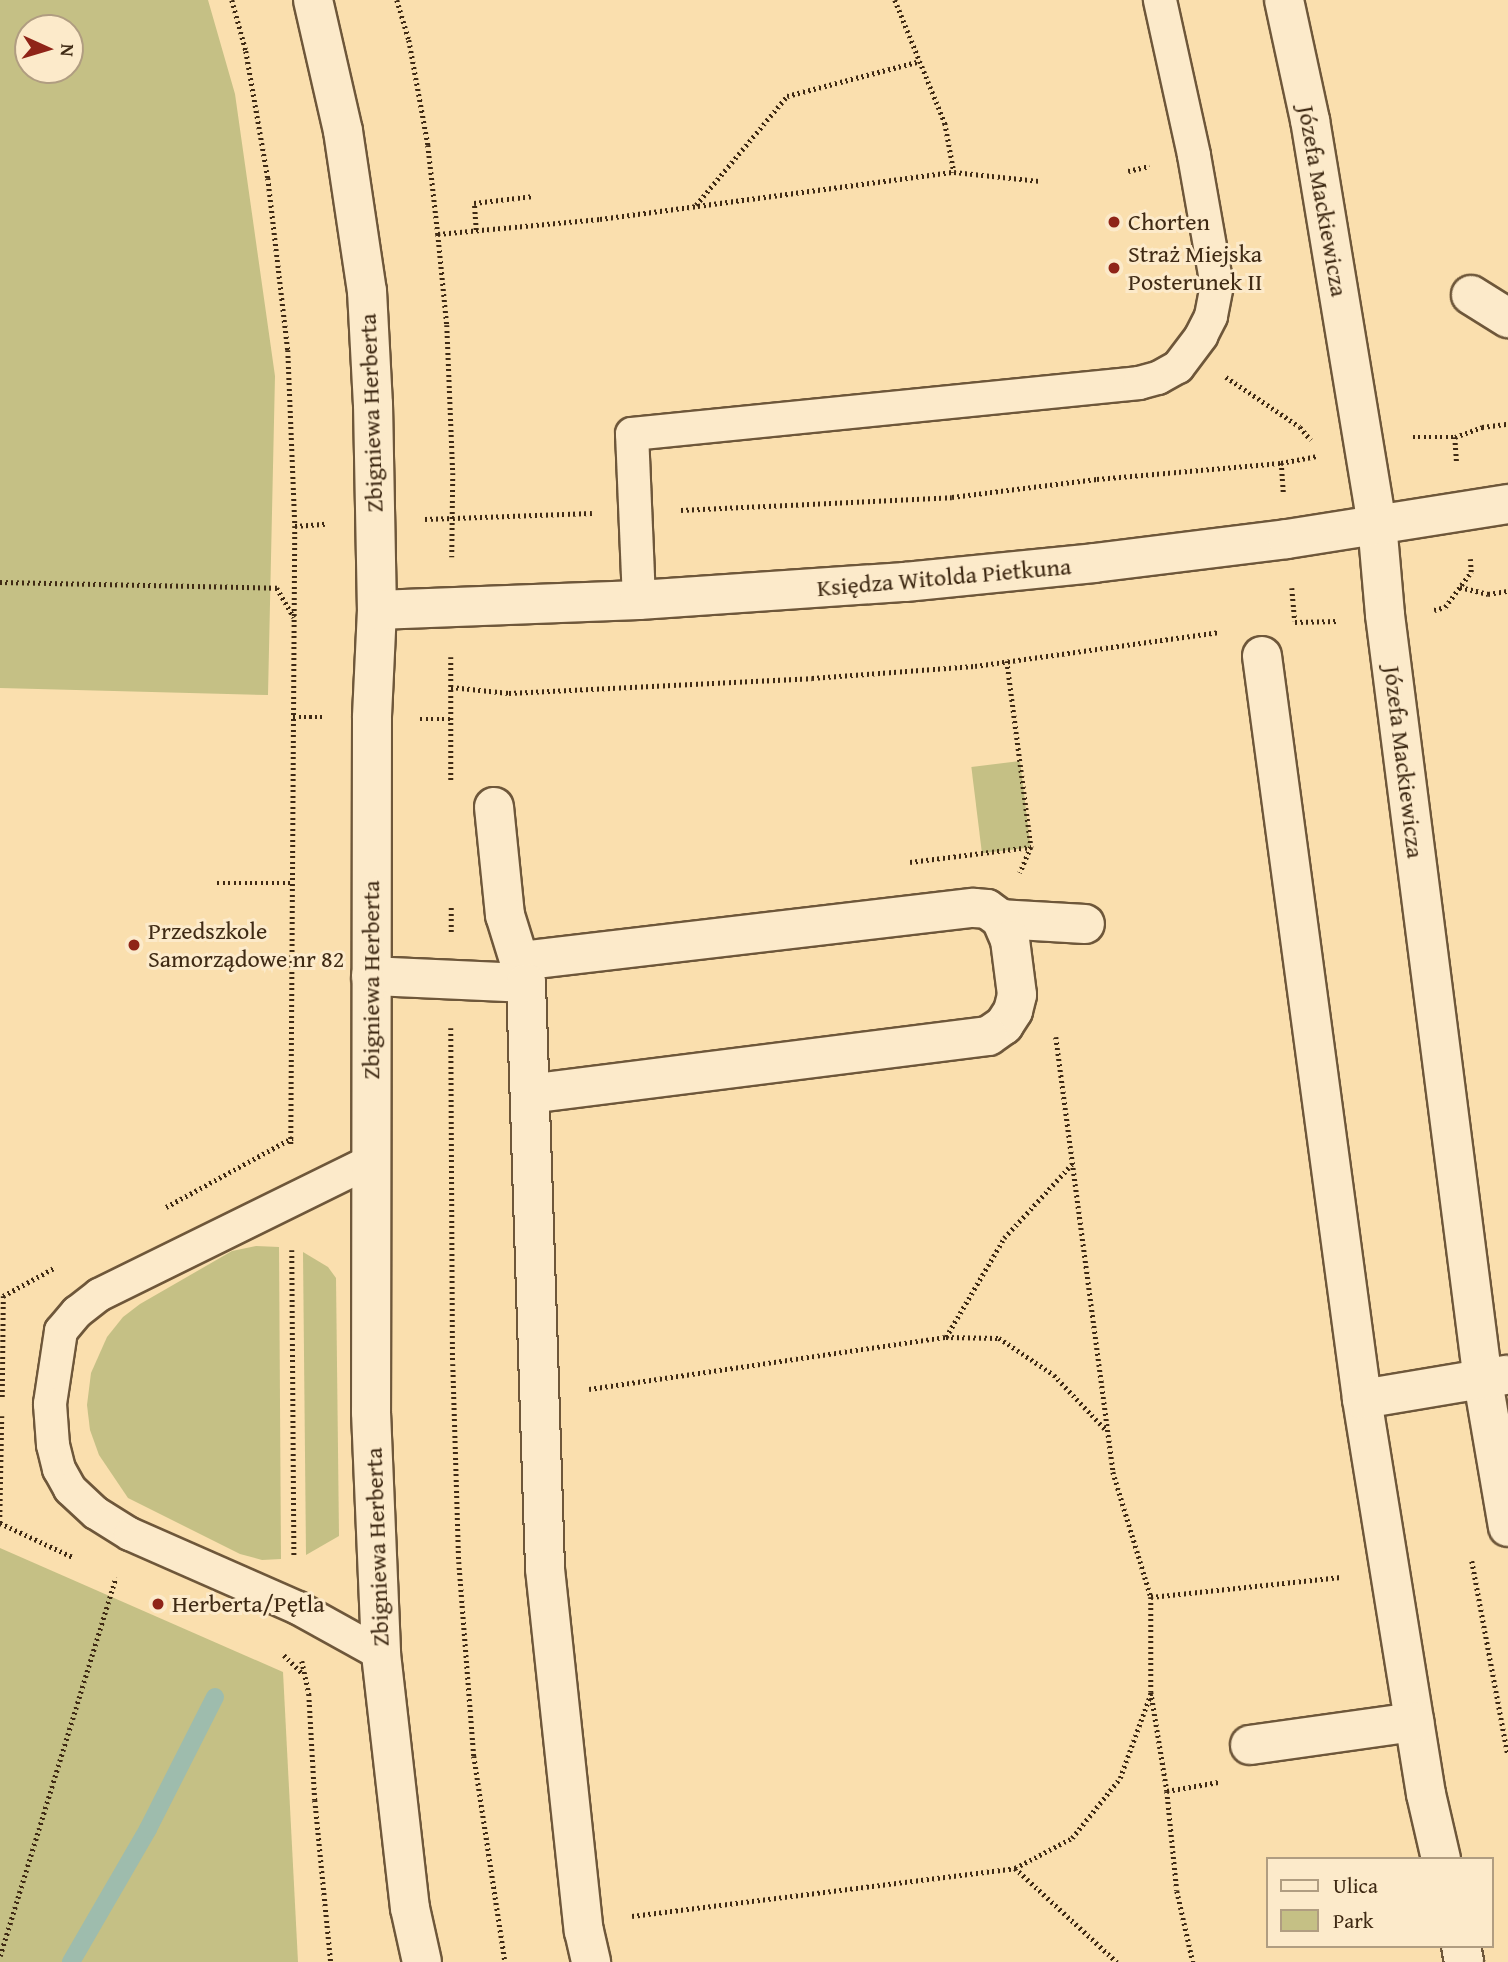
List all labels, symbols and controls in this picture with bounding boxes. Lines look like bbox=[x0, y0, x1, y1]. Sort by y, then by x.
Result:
north arrow bbox=[14, 14, 84, 84]
text: N bbox=[54, 43, 82, 58]
street label: Józefa Mackiewicza bbox=[1292, 103, 1354, 299]
place label: Chorten bbox=[1128, 208, 1210, 236]
marker: Chorten bbox=[1106, 214, 1122, 230]
place label: Straż Miejska Posterunek II bbox=[1128, 240, 1262, 296]
marker: Straż Miejska Posterunek II bbox=[1106, 260, 1122, 276]
street label: Zbigniewa Herberta bbox=[353, 313, 389, 513]
street label: Księdza Witolda Pietkuna bbox=[816, 552, 1072, 602]
street label: Józefa Mackiewicza bbox=[1378, 664, 1430, 860]
street label: Zbigniewa Herberta bbox=[357, 880, 385, 1080]
place label: Przedszkole Samorządowe nr 82 bbox=[148, 917, 344, 973]
marker: Przedszkole Samorządowe nr 82 bbox=[126, 937, 142, 953]
street label: Zbigniewa Herberta bbox=[359, 1447, 395, 1647]
place label: Herberta/Pętla bbox=[172, 1590, 325, 1618]
marker: Herberta/Pętla bbox=[150, 1596, 166, 1612]
legend bbox=[1266, 1857, 1494, 1948]
text: Ulica bbox=[1333, 1870, 1378, 1901]
text: Park bbox=[1333, 1905, 1374, 1936]

